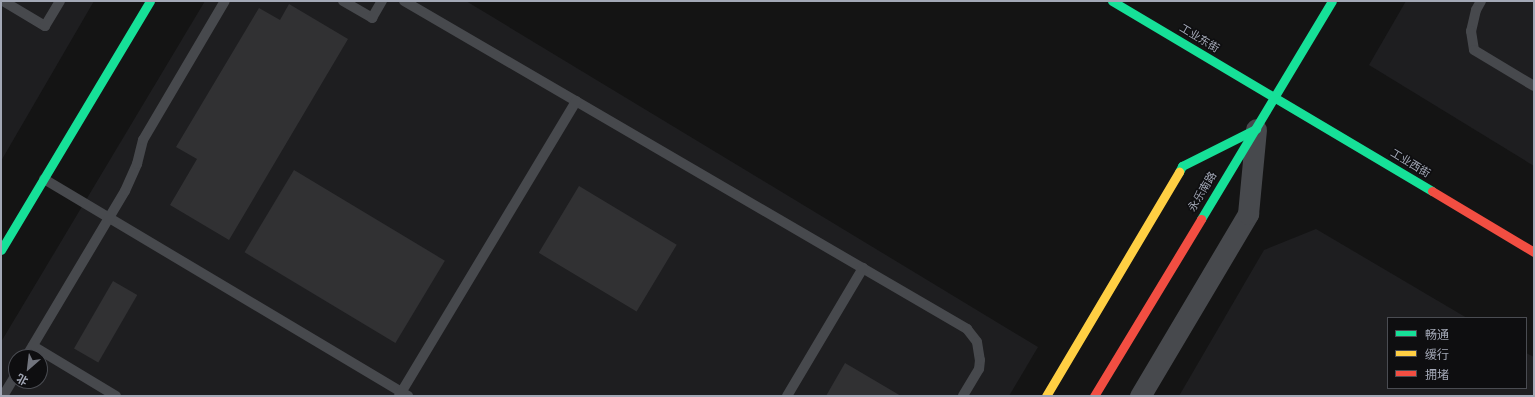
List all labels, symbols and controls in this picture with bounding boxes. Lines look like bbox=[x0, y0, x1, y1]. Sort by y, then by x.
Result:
street label: 工业东街 bbox=[1177, 22, 1221, 56]
street label: 工业西街 bbox=[1388, 147, 1432, 181]
street label: 永乐南路 bbox=[1186, 170, 1220, 214]
legend bbox=[1387, 317, 1527, 389]
text: 畅通 bbox=[1425, 328, 1449, 342]
text: 缓行 bbox=[1425, 348, 1449, 362]
north arrow bbox=[8, 349, 48, 389]
text: 拥堵 bbox=[1425, 368, 1449, 382]
text: 北 bbox=[15, 371, 31, 387]

